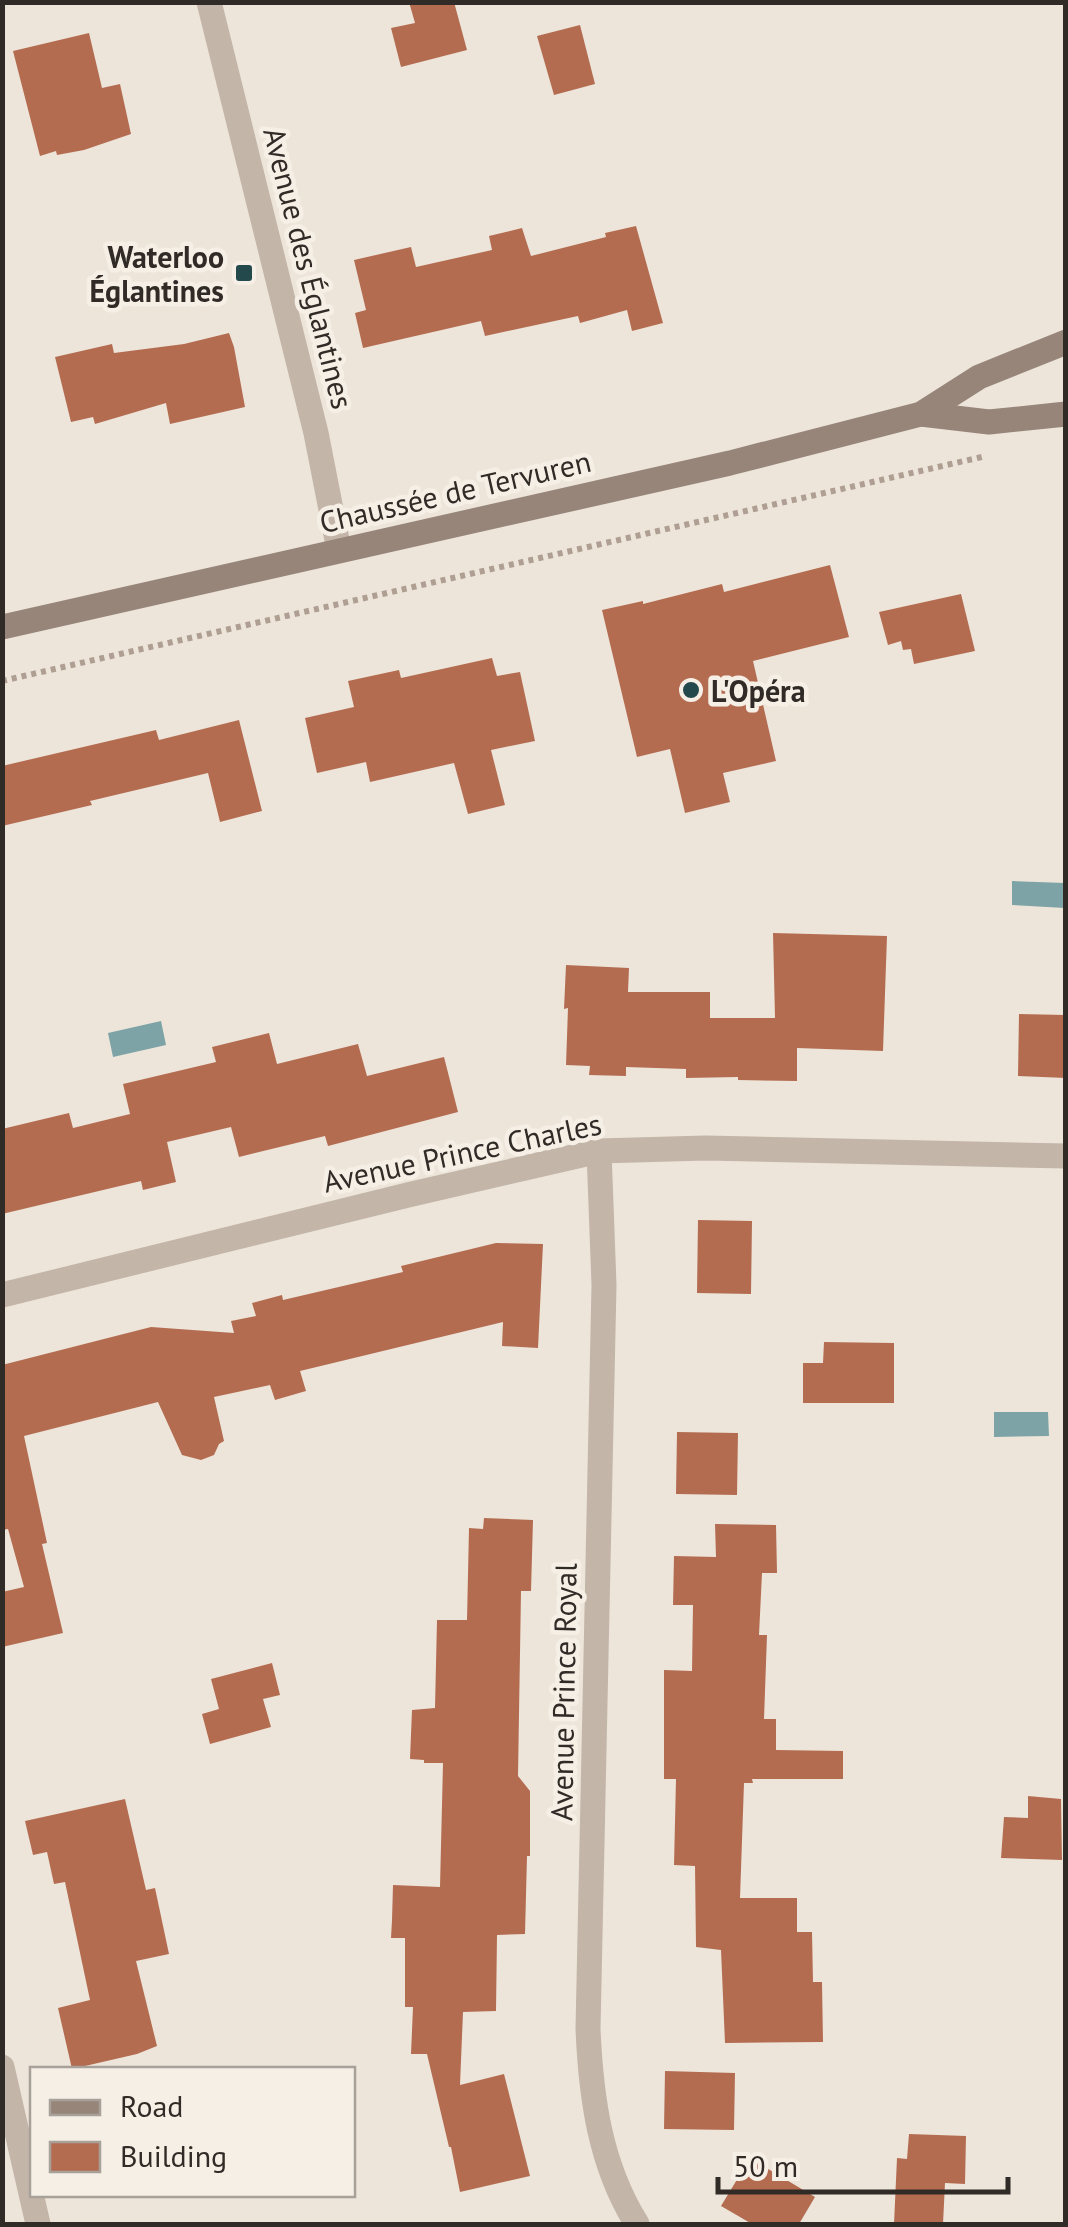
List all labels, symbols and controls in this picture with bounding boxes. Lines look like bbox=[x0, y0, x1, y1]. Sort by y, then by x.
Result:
street label: Avenue des Églantines bbox=[255, 123, 363, 413]
place label: Waterloo Églantines bbox=[89, 237, 224, 310]
marker: Waterloo Églantines bbox=[233, 262, 255, 284]
street label: Chaussée de Tervuren bbox=[316, 441, 594, 541]
place label: L'Opéra bbox=[711, 671, 806, 710]
marker: L'Opéra bbox=[680, 679, 702, 701]
street label: Avenue Prince Charles bbox=[319, 1103, 605, 1201]
street label: Avenue Prince Royal bbox=[541, 1562, 585, 1821]
legend bbox=[30, 2067, 355, 2197]
text: Road bbox=[120, 2086, 184, 2125]
scale bar bbox=[718, 2132, 1008, 2194]
text: Building bbox=[120, 2136, 227, 2175]
text: 50 m bbox=[733, 2146, 798, 2185]

